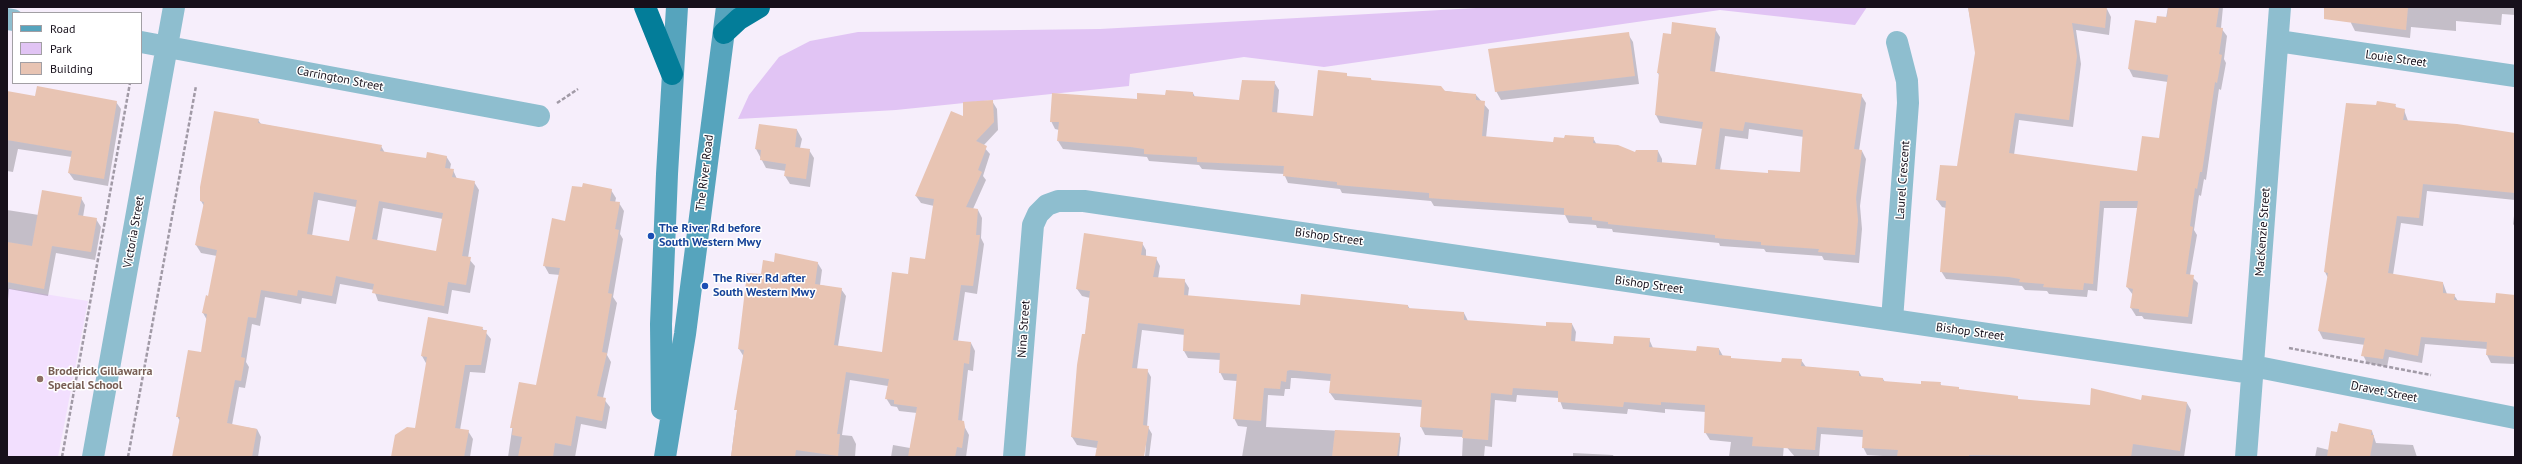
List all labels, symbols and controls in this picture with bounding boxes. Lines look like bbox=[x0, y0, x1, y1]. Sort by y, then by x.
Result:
legend bbox=[12, 12, 142, 84]
text: Road bbox=[50, 21, 75, 36]
text: Park bbox=[50, 41, 72, 56]
street label: Louie Street bbox=[2365, 48, 2427, 70]
text: Building bbox=[50, 61, 93, 76]
street label: Carrington Street bbox=[296, 64, 384, 94]
street label: The River Road bbox=[693, 134, 717, 212]
street label: Laurel Crescent bbox=[1893, 140, 1913, 220]
street label: MacKenzie Street bbox=[2253, 187, 2273, 277]
street label: Victoria Street bbox=[121, 195, 147, 269]
place label: The River Rd before South Western Mwy bbox=[659, 222, 761, 250]
street label: Bishop Street bbox=[1294, 225, 1364, 249]
marker: The River Rd before South Western Mwy bbox=[646, 231, 656, 241]
place label: The River Rd after South Western Mwy bbox=[713, 272, 815, 300]
street label: Bishop Street bbox=[1614, 273, 1684, 297]
marker: The River Rd after South Western Mwy bbox=[700, 281, 710, 291]
street label: Nina Street bbox=[1015, 300, 1033, 358]
street label: Bishop Street bbox=[1935, 320, 2005, 344]
place label: Broderick Gillawarra Special School bbox=[48, 365, 152, 393]
marker: Broderick Gillawarra Special School bbox=[35, 374, 45, 384]
street label: Dravet Street bbox=[2349, 378, 2419, 406]

